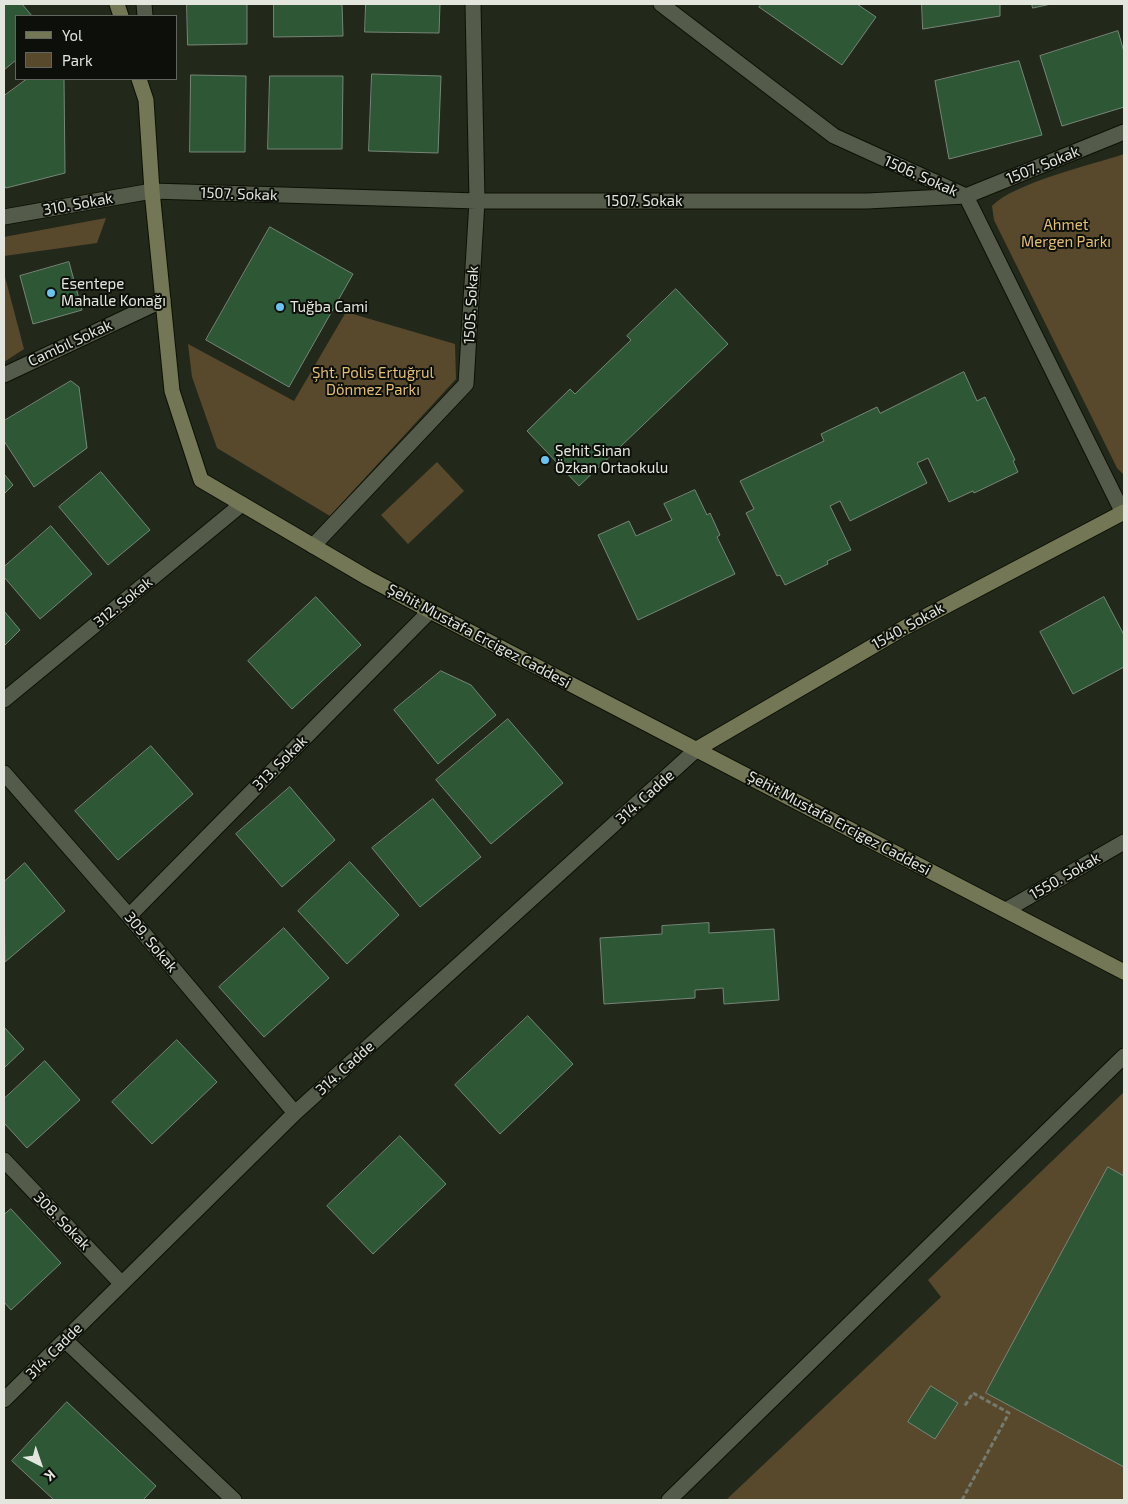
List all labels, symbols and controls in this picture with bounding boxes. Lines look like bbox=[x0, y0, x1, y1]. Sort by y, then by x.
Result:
legend bbox=[15, 15, 178, 80]
text: Yol bbox=[62, 26, 83, 44]
text: Park bbox=[62, 51, 93, 69]
street label: 1507. Sokak bbox=[1004, 142, 1082, 188]
street label: 1506. Sokak bbox=[881, 152, 961, 200]
street label: 1507. Sokak bbox=[200, 184, 278, 204]
street label: 310. Sokak bbox=[42, 189, 114, 219]
street label: 1507. Sokak bbox=[605, 192, 683, 210]
park label: Ahmet Mergen Parkı bbox=[1021, 216, 1111, 251]
street label: 1505. Sokak bbox=[460, 265, 482, 345]
place label: Esentepe Mahalle Konağı bbox=[61, 275, 166, 310]
marker: Esentepe Mahalle Konağı bbox=[45, 287, 57, 299]
place label: Tuğba Cami bbox=[290, 298, 368, 316]
marker: Tuğba Cami bbox=[274, 301, 286, 313]
street label: Cambıl Sokak bbox=[25, 316, 115, 370]
park label: Şht. Polis Ertuğrul Dönmez Parkı bbox=[312, 364, 434, 399]
place label: Şehit Sinan Özkan Ortaokulu bbox=[555, 442, 668, 477]
marker: Şehit Sinan Özkan Ortaokulu bbox=[539, 454, 551, 466]
street label: 312. Sokak bbox=[90, 573, 156, 631]
street label: Şehit Mustafa Ercigez Caddesi bbox=[384, 580, 574, 692]
street label: 1540. Sokak bbox=[869, 599, 947, 653]
street label: 313. Sokak bbox=[249, 732, 311, 794]
street label: 314. Cadde bbox=[612, 766, 678, 828]
street label: Şehit Mustafa Ercigez Caddesi bbox=[744, 767, 934, 879]
street label: 1550. Sokak bbox=[1027, 849, 1103, 903]
street label: 309. Sokak bbox=[121, 908, 181, 976]
street label: 314. Cadde bbox=[312, 1037, 378, 1099]
street label: 308. Sokak bbox=[30, 1188, 94, 1254]
street label: 314. Cadde bbox=[22, 1319, 86, 1383]
north arrow bbox=[15, 1439, 65, 1489]
text: K bbox=[41, 1466, 59, 1485]

